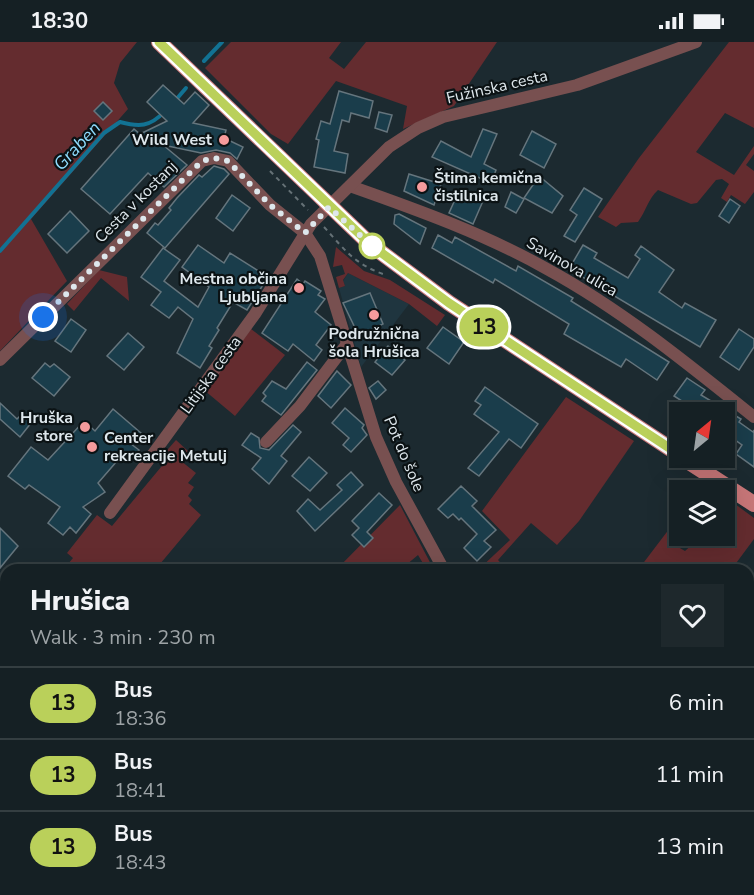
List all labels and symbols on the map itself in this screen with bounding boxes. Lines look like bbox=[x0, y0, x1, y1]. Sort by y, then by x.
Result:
street label: Fužinska cesta bbox=[444, 65, 550, 109]
water label: Graben bbox=[48, 116, 106, 176]
place label: Wild West bbox=[132, 129, 213, 151]
marker: Wild West bbox=[217, 133, 231, 147]
street label: Cesta v kostanj bbox=[90, 156, 182, 248]
place label: Štima kemična čistilnica bbox=[434, 167, 542, 207]
marker: Štima kemična čistilnica bbox=[415, 180, 429, 194]
street label: Savinova ulica bbox=[522, 232, 622, 302]
unlabelled marker bbox=[359, 233, 385, 259]
place label: Mestna občina Ljubljana bbox=[180, 268, 287, 308]
marker: Mestna občina Ljubljana bbox=[292, 281, 306, 295]
your location bbox=[28, 302, 58, 332]
marker: Podružnična šola Hrušica bbox=[367, 308, 381, 322]
line badge: 13 bbox=[457, 308, 511, 346]
place label: Podružnična šola Hrušica bbox=[328, 323, 420, 363]
street label: Litijska cesta bbox=[175, 332, 247, 418]
north arrow bbox=[669, 402, 735, 468]
place label: Hruška store bbox=[20, 407, 73, 447]
street label: Pot do šole bbox=[378, 413, 430, 495]
marker: Hruška store bbox=[78, 420, 92, 434]
place label: Center rekreacije Metulj bbox=[104, 427, 227, 467]
marker: Center rekreacije Metulj bbox=[85, 440, 99, 454]

